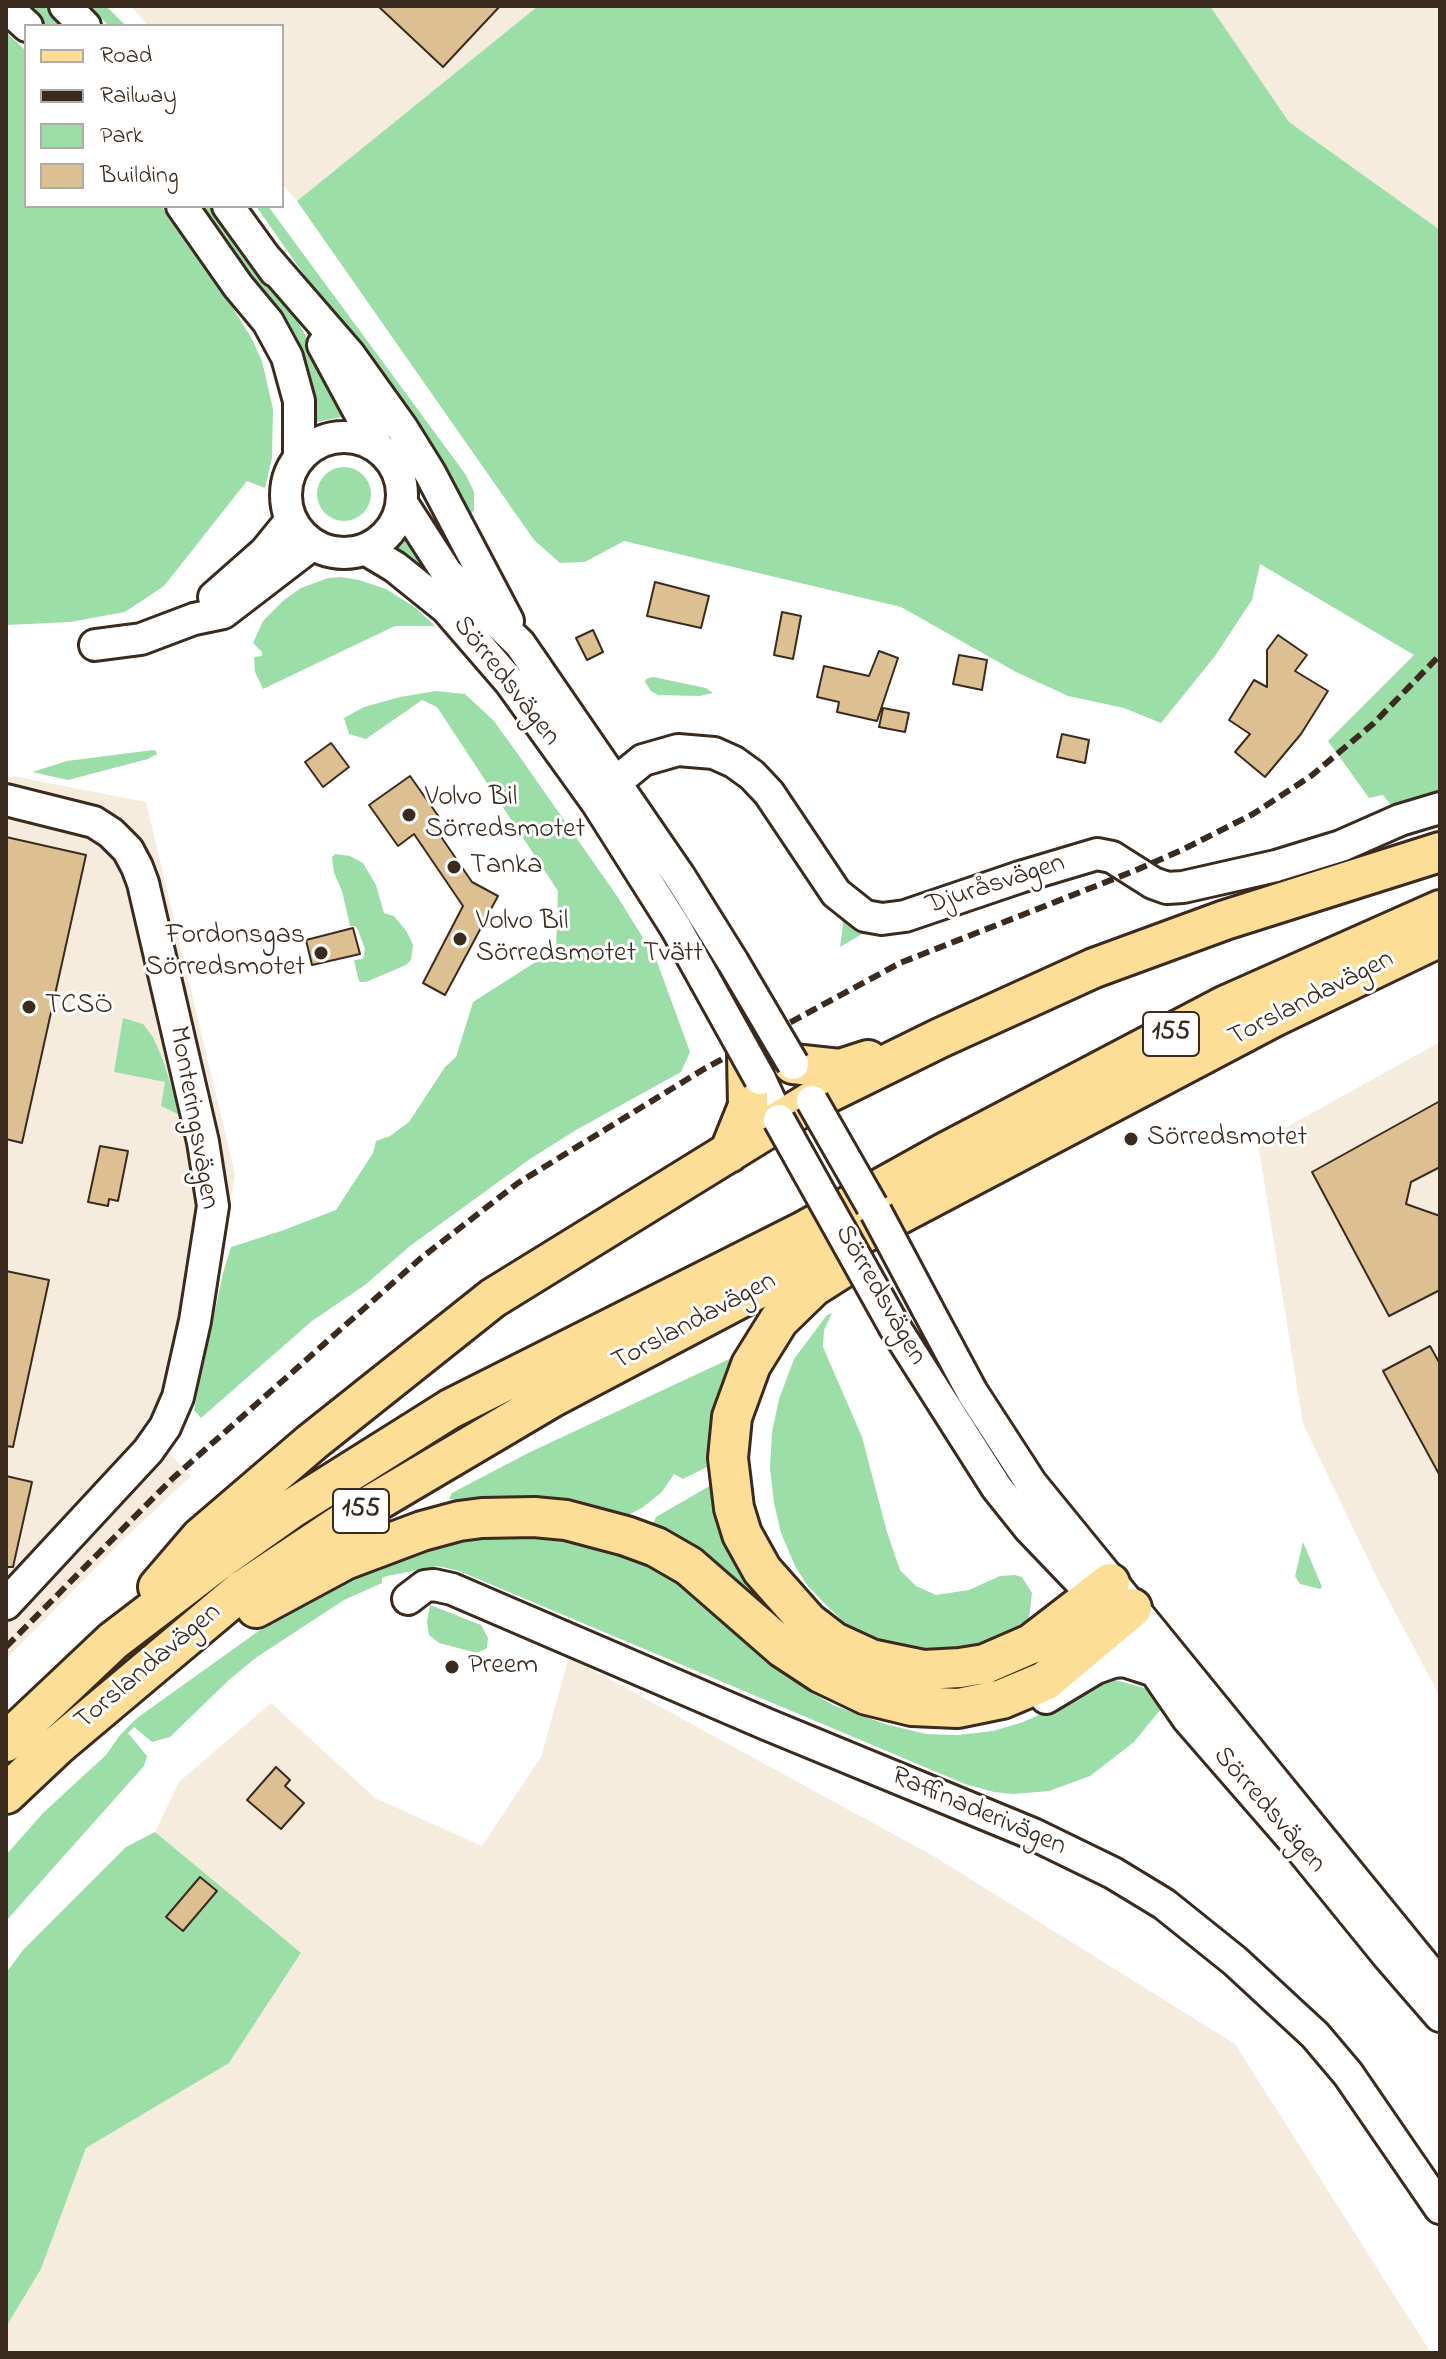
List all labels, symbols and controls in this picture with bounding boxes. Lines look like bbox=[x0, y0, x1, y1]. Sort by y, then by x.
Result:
legend bbox=[24, 24, 284, 208]
text: Road bbox=[100, 39, 152, 74]
text: Railway bbox=[100, 79, 177, 114]
text: Park bbox=[100, 119, 143, 154]
text: Building bbox=[100, 159, 179, 194]
street label: Sörredsvägen bbox=[444, 610, 566, 754]
place label: Volvo Bil Sörredsmotet bbox=[425, 782, 585, 848]
marker: Volvo Bil Sörredsmotet bbox=[400, 806, 418, 824]
street label: Djuråsvägen bbox=[922, 848, 1070, 924]
place label: Tanka bbox=[470, 850, 542, 884]
marker: Tanka bbox=[445, 858, 463, 876]
place label: Volvo Bil Sörredsmotet Tvätt bbox=[476, 906, 703, 972]
place label: Fordonsgas Sörredsmotet bbox=[145, 920, 305, 986]
marker: Volvo Bil Sörredsmotet Tvätt bbox=[451, 930, 469, 948]
marker: Fordonsgas Sörredsmotet bbox=[312, 944, 330, 962]
street label: Torslandavägen bbox=[1224, 944, 1400, 1056]
place label: TCSÖ bbox=[45, 990, 113, 1024]
marker: TCSÖ bbox=[20, 998, 38, 1016]
road number: 155 bbox=[1143, 1012, 1199, 1056]
street label: Monteringsvägen bbox=[159, 1024, 225, 1212]
place label: Sörredsmotet bbox=[1147, 1122, 1307, 1156]
marker: Sörredsmotet bbox=[1122, 1130, 1140, 1148]
street label: Sörredsvägen bbox=[825, 1220, 933, 1372]
street label: Torslandavägen bbox=[607, 1266, 783, 1380]
road number: 155 bbox=[333, 1489, 389, 1533]
street label: Torslandavägen bbox=[69, 1597, 229, 1739]
place label: Preem bbox=[468, 1650, 538, 1684]
marker: Preem bbox=[443, 1658, 461, 1676]
street label: Sörredsvägen bbox=[1204, 1741, 1332, 1881]
street label: Raffinaderivägen bbox=[885, 1761, 1071, 1865]

